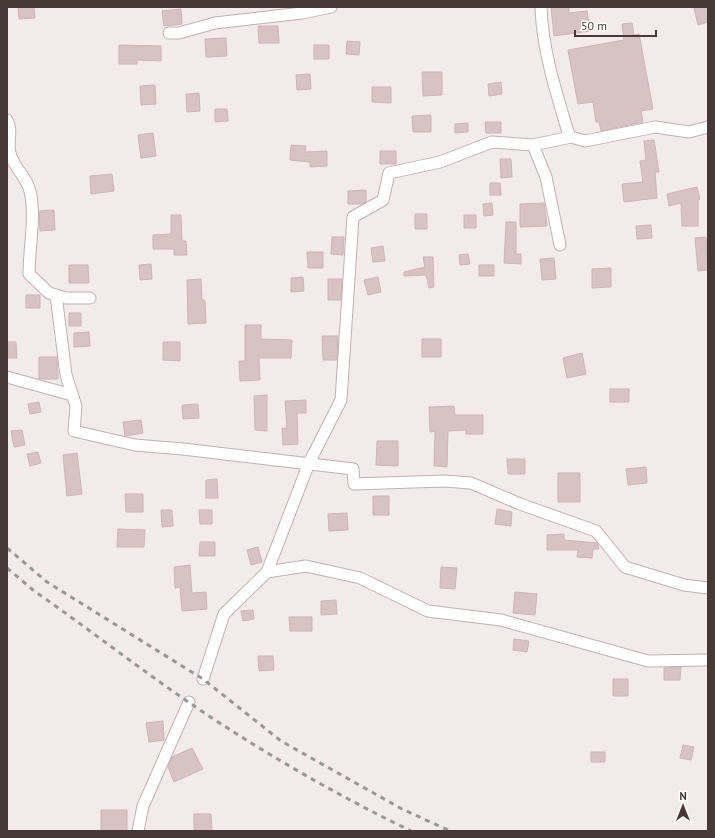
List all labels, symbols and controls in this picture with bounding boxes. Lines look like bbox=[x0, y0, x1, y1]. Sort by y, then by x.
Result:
scale bar bbox=[575, 12, 656, 38]
text: 50 m bbox=[581, 18, 607, 33]
north arrow bbox=[663, 786, 703, 826]
text: N bbox=[679, 789, 687, 803]

